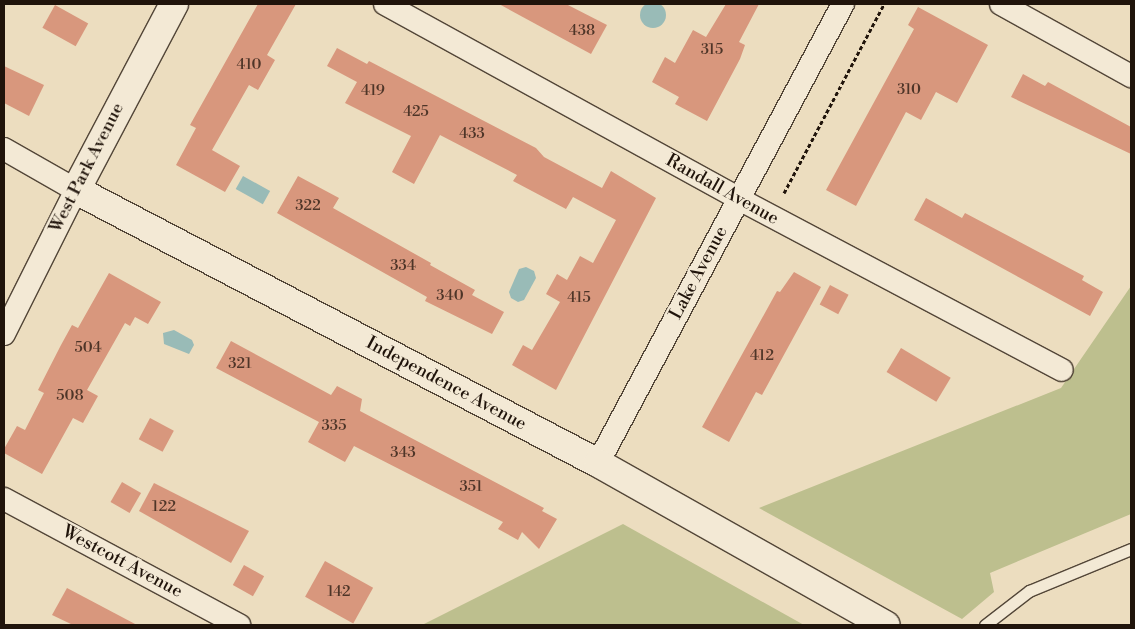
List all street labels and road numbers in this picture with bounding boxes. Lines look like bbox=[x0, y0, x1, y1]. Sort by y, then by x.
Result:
street label: West Park Avenue bbox=[45, 99, 129, 237]
street label: Randall Avenue bbox=[662, 150, 782, 230]
street label: Lake Avenue bbox=[665, 223, 733, 323]
street label: Independence Avenue bbox=[362, 333, 530, 435]
street label: Westcott Avenue bbox=[58, 521, 186, 603]

